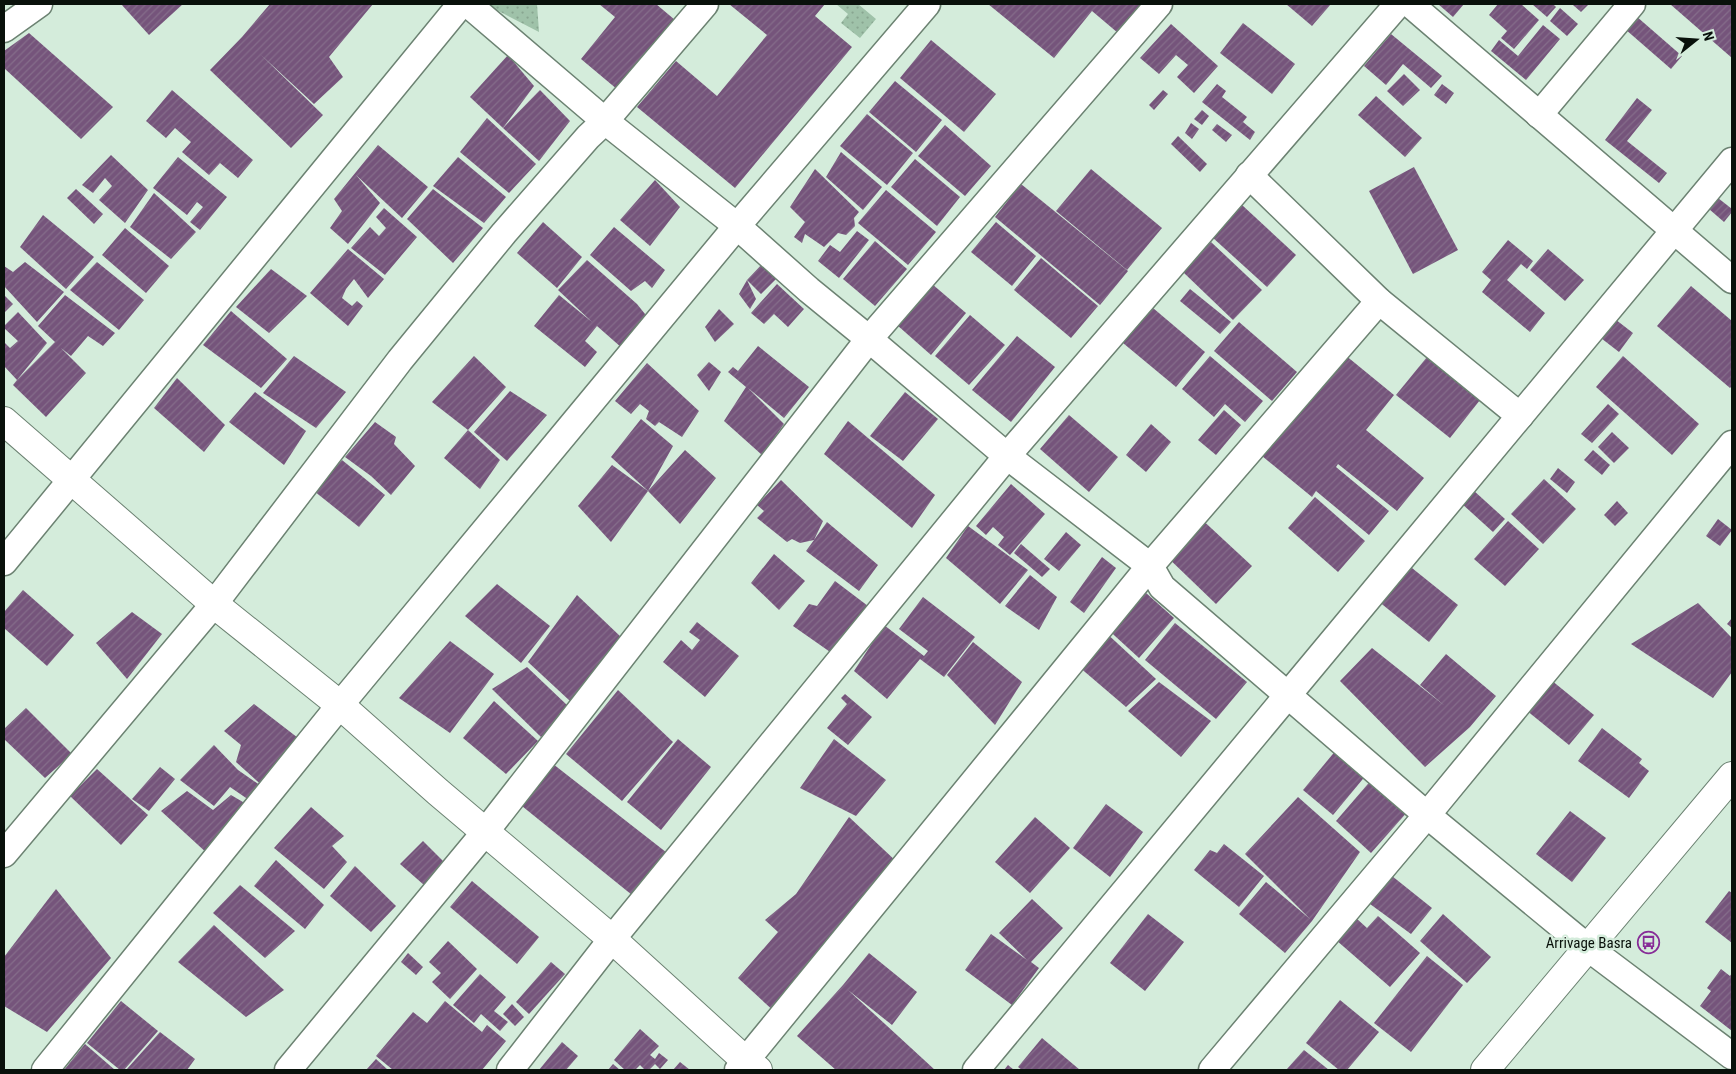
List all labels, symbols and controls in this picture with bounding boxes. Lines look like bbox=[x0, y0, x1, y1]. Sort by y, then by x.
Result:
north arrow bbox=[1671, 15, 1721, 65]
text: N bbox=[1700, 30, 1717, 43]
bus stop icon: Arrivage Basra bbox=[1636, 931, 1660, 955]
place label: Arrivage Basra bbox=[1546, 934, 1632, 952]

